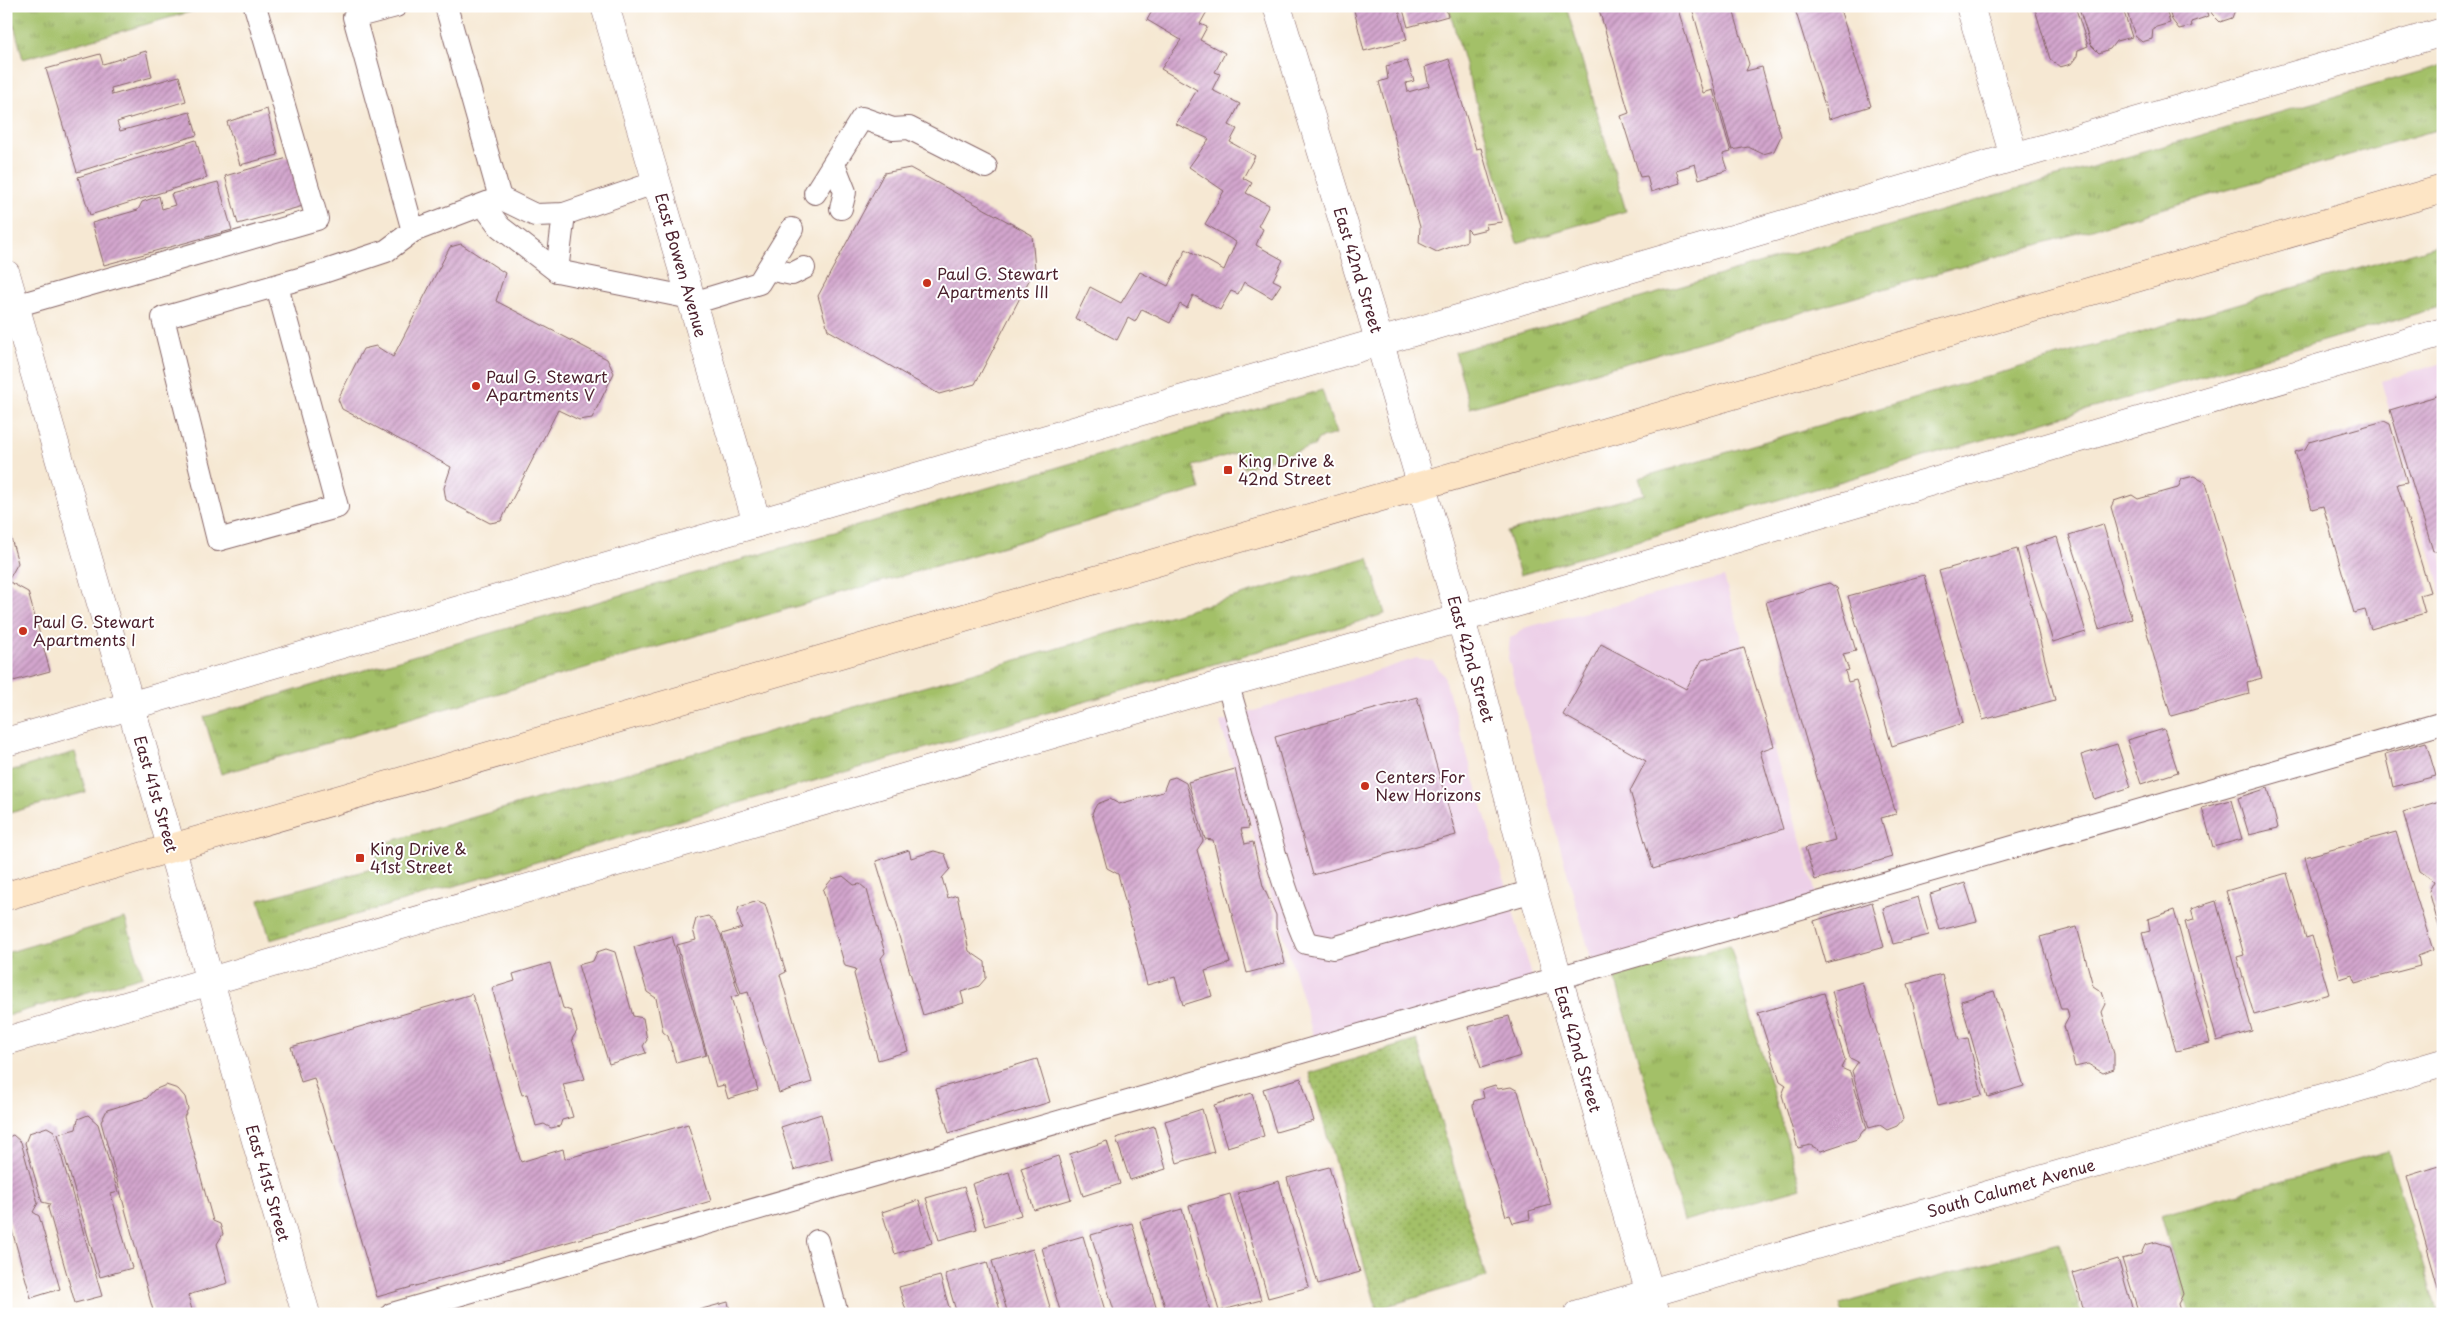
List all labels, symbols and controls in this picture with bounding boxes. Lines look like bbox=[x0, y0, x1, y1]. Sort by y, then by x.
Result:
street label: East Bowen Avenue bbox=[650, 190, 714, 340]
street label: East 42nd Street bbox=[1328, 204, 1390, 336]
place label: Paul G. Stewart Apartments III bbox=[937, 261, 1059, 303]
marker: Paul G. Stewart Apartments III bbox=[921, 277, 933, 289]
place label: Paul G. Stewart Apartments V bbox=[486, 364, 608, 406]
marker: Paul G. Stewart Apartments V bbox=[470, 380, 482, 392]
place label: King Drive & 42nd Street bbox=[1238, 448, 1335, 490]
marker: King Drive & 42nd Street bbox=[1222, 464, 1234, 476]
street label: East 42nd Street bbox=[1442, 593, 1502, 725]
place label: Paul G. Stewart Apartments I bbox=[33, 609, 155, 651]
marker: Paul G. Stewart Apartments I bbox=[17, 625, 29, 637]
street label: East 41st Street bbox=[129, 732, 185, 855]
place label: Centers For New Horizons bbox=[1375, 764, 1481, 806]
marker: Centers For New Horizons bbox=[1359, 780, 1371, 792]
place label: King Drive & 41st Street bbox=[370, 836, 467, 878]
marker: King Drive & 41st Street bbox=[354, 852, 366, 864]
street label: East 42nd Street bbox=[1549, 983, 1609, 1115]
street label: East 41st Street bbox=[241, 1121, 297, 1244]
street label: South Calumet Avenue bbox=[1924, 1152, 2098, 1222]

